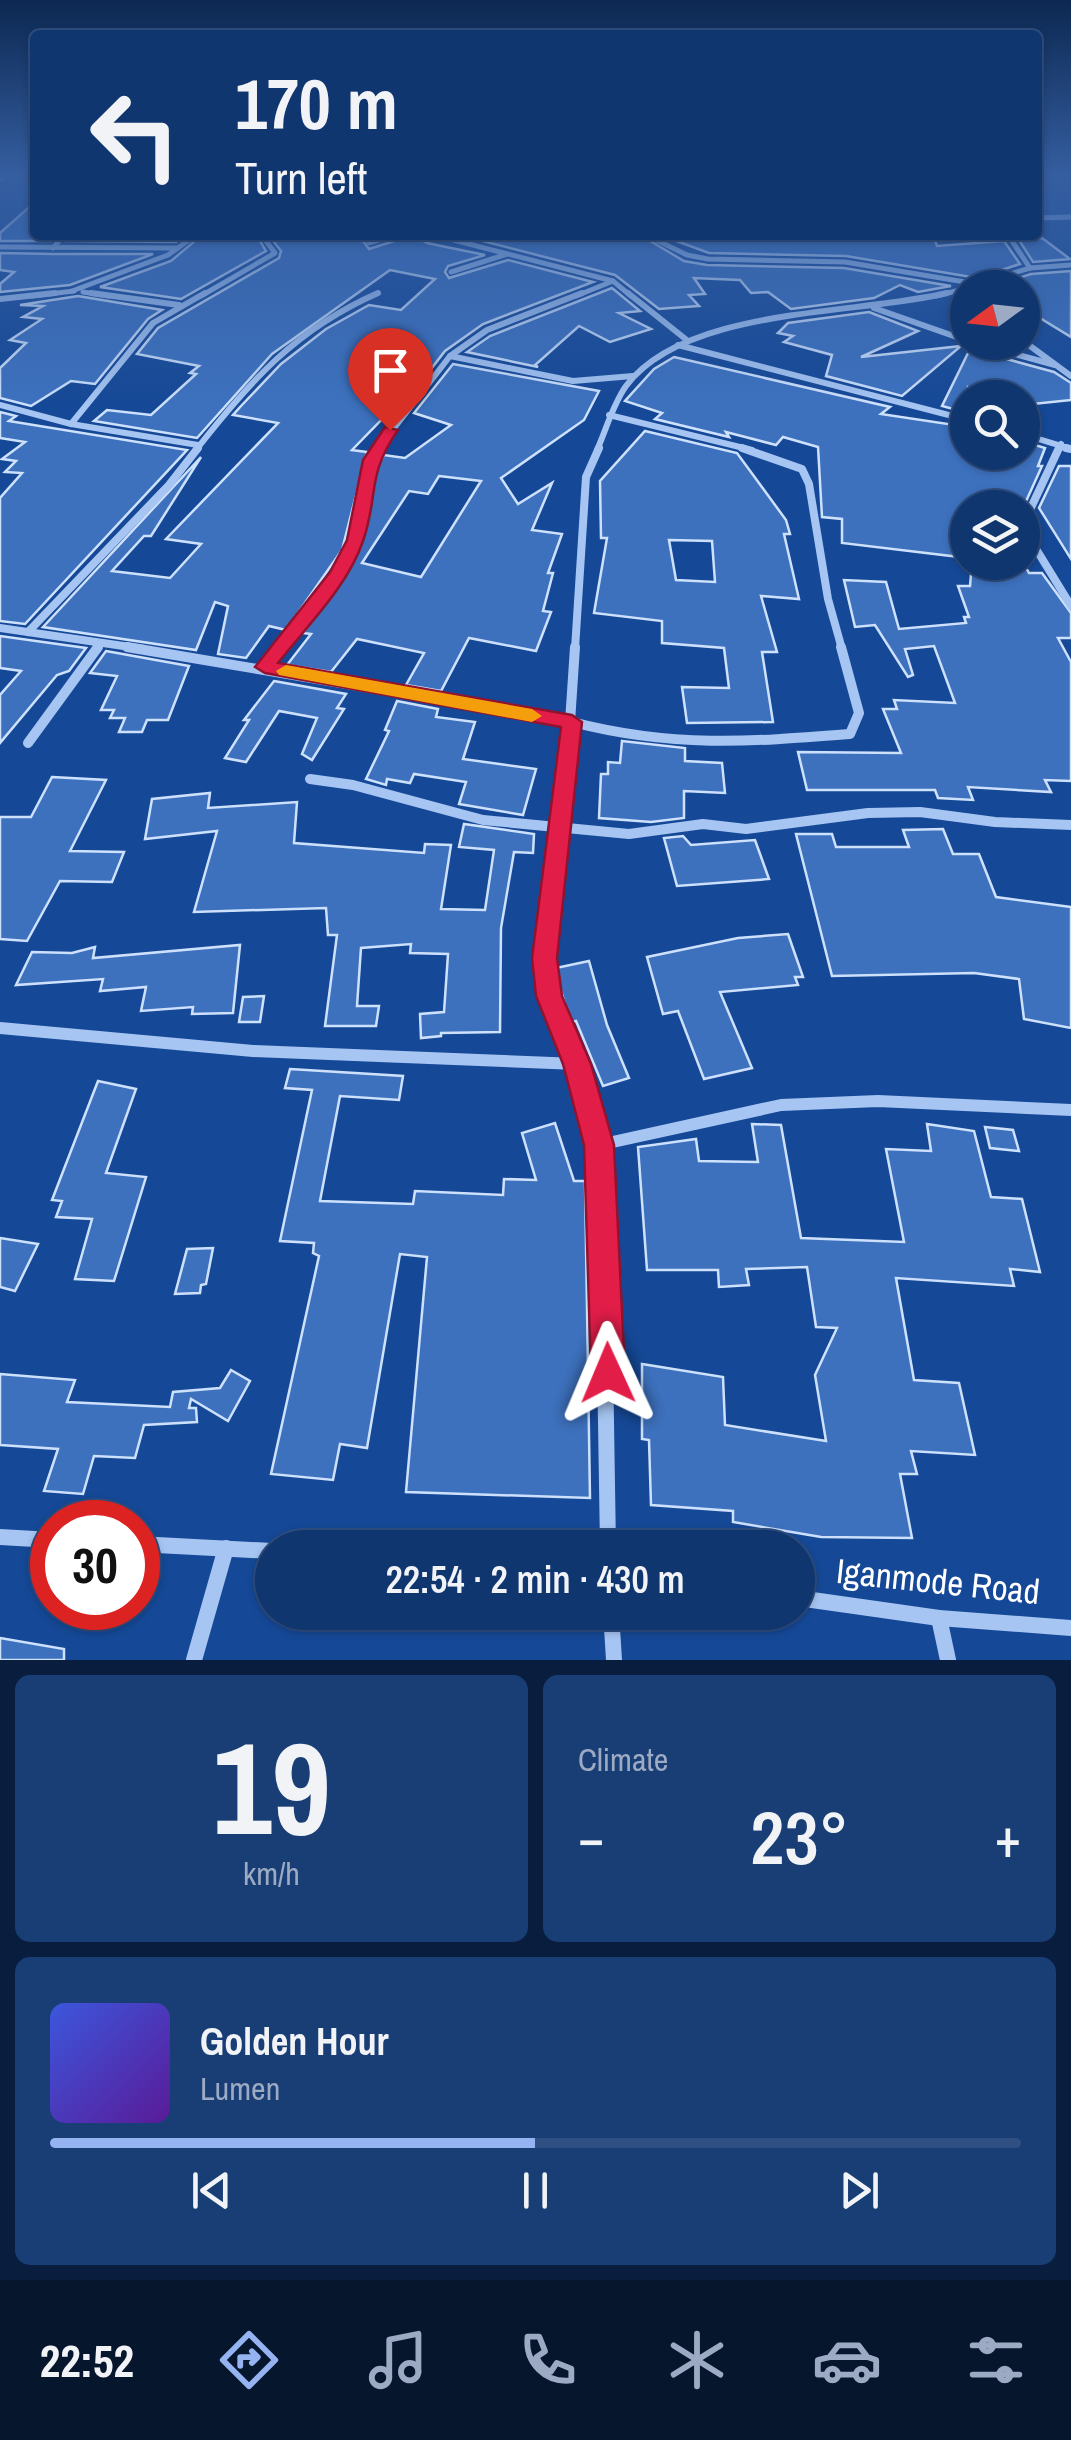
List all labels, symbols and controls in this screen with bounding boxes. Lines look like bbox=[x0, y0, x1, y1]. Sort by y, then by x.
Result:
text: 170 m bbox=[235, 57, 398, 151]
icon: left bbox=[70, 70, 200, 200]
text: Turn left bbox=[235, 147, 367, 208]
north arrow bbox=[950, 270, 1040, 360]
map controls bbox=[950, 270, 1040, 580]
pin bbox=[348, 328, 433, 431]
icon: arrive bbox=[363, 343, 418, 398]
button: search bbox=[950, 380, 1040, 470]
button: layers bbox=[950, 490, 1040, 580]
position arrow bbox=[556, 1321, 660, 1425]
speed limit sign: 30 bbox=[30, 1500, 160, 1630]
street label: Iganmode Road bbox=[834, 1547, 1042, 1615]
text: 22:54 · 2 min · 430 m bbox=[385, 1554, 685, 1605]
text: 19 bbox=[212, 1699, 331, 1875]
text: Climate bbox=[578, 1738, 668, 1781]
text: 23° bbox=[750, 1786, 849, 1887]
text: − bbox=[578, 1800, 604, 1874]
text: + bbox=[995, 1800, 1021, 1874]
text: km/h bbox=[243, 1852, 300, 1895]
text: Golden Hour bbox=[200, 2016, 389, 2067]
text: Lumen bbox=[200, 2067, 280, 2110]
icon: previous bbox=[184, 2163, 239, 2218]
icon: pause bbox=[508, 2163, 563, 2218]
icon: next bbox=[832, 2163, 887, 2218]
icon: directions bbox=[214, 2325, 284, 2395]
icon: music bbox=[363, 2325, 433, 2395]
icon: phone bbox=[513, 2325, 583, 2395]
icon: climate bbox=[662, 2325, 732, 2395]
icon: car bbox=[812, 2325, 882, 2395]
icon: filters bbox=[961, 2325, 1031, 2395]
text: 22:52 bbox=[40, 2330, 134, 2391]

